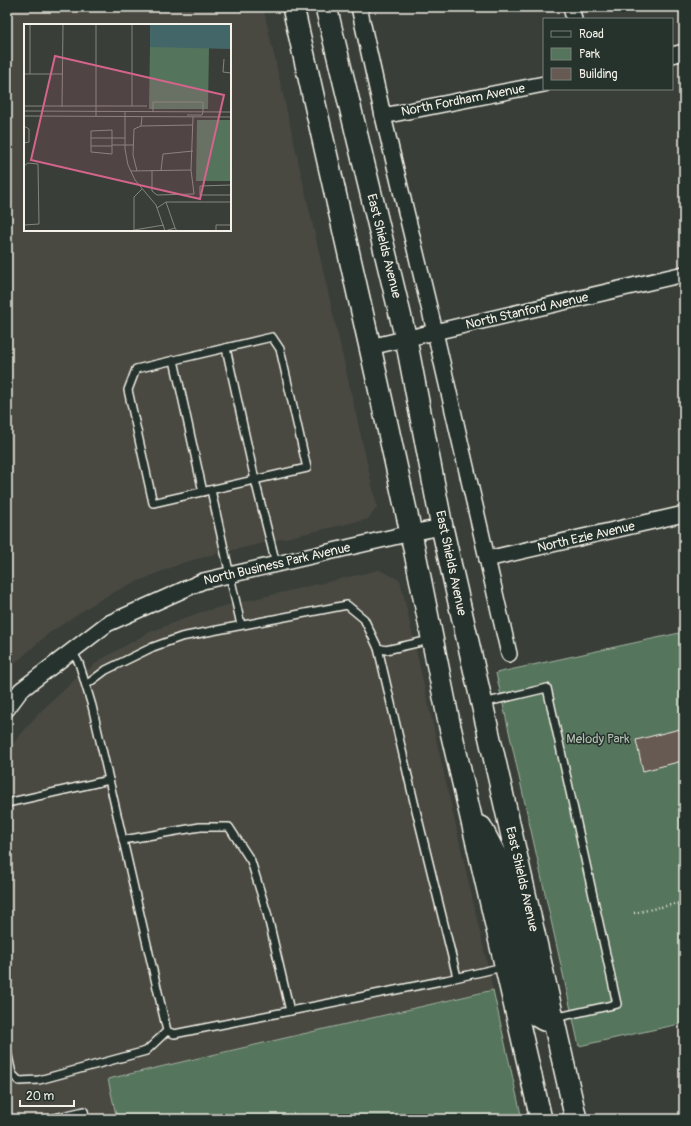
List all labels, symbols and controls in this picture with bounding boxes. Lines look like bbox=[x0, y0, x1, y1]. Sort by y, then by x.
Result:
legend bbox=[543, 18, 673, 90]
inset map bbox=[24, 24, 231, 231]
text: Road bbox=[579, 27, 604, 42]
text: Park bbox=[579, 47, 600, 62]
text: Building bbox=[579, 67, 618, 82]
street label: North Fordham Avenue bbox=[400, 80, 527, 120]
street label: East Shields Avenue bbox=[363, 192, 405, 301]
street label: North Stanford Avenue bbox=[464, 289, 590, 333]
street label: East Shields Avenue bbox=[432, 509, 470, 618]
street label: North Ezie Avenue bbox=[536, 518, 637, 556]
street label: North Business Park Avenue bbox=[202, 539, 353, 589]
park label: Melody Park bbox=[566, 731, 630, 747]
street label: East Shields Avenue bbox=[502, 825, 542, 934]
scale bar bbox=[20, 1082, 74, 1108]
text: 20 m bbox=[26, 1089, 55, 1104]

